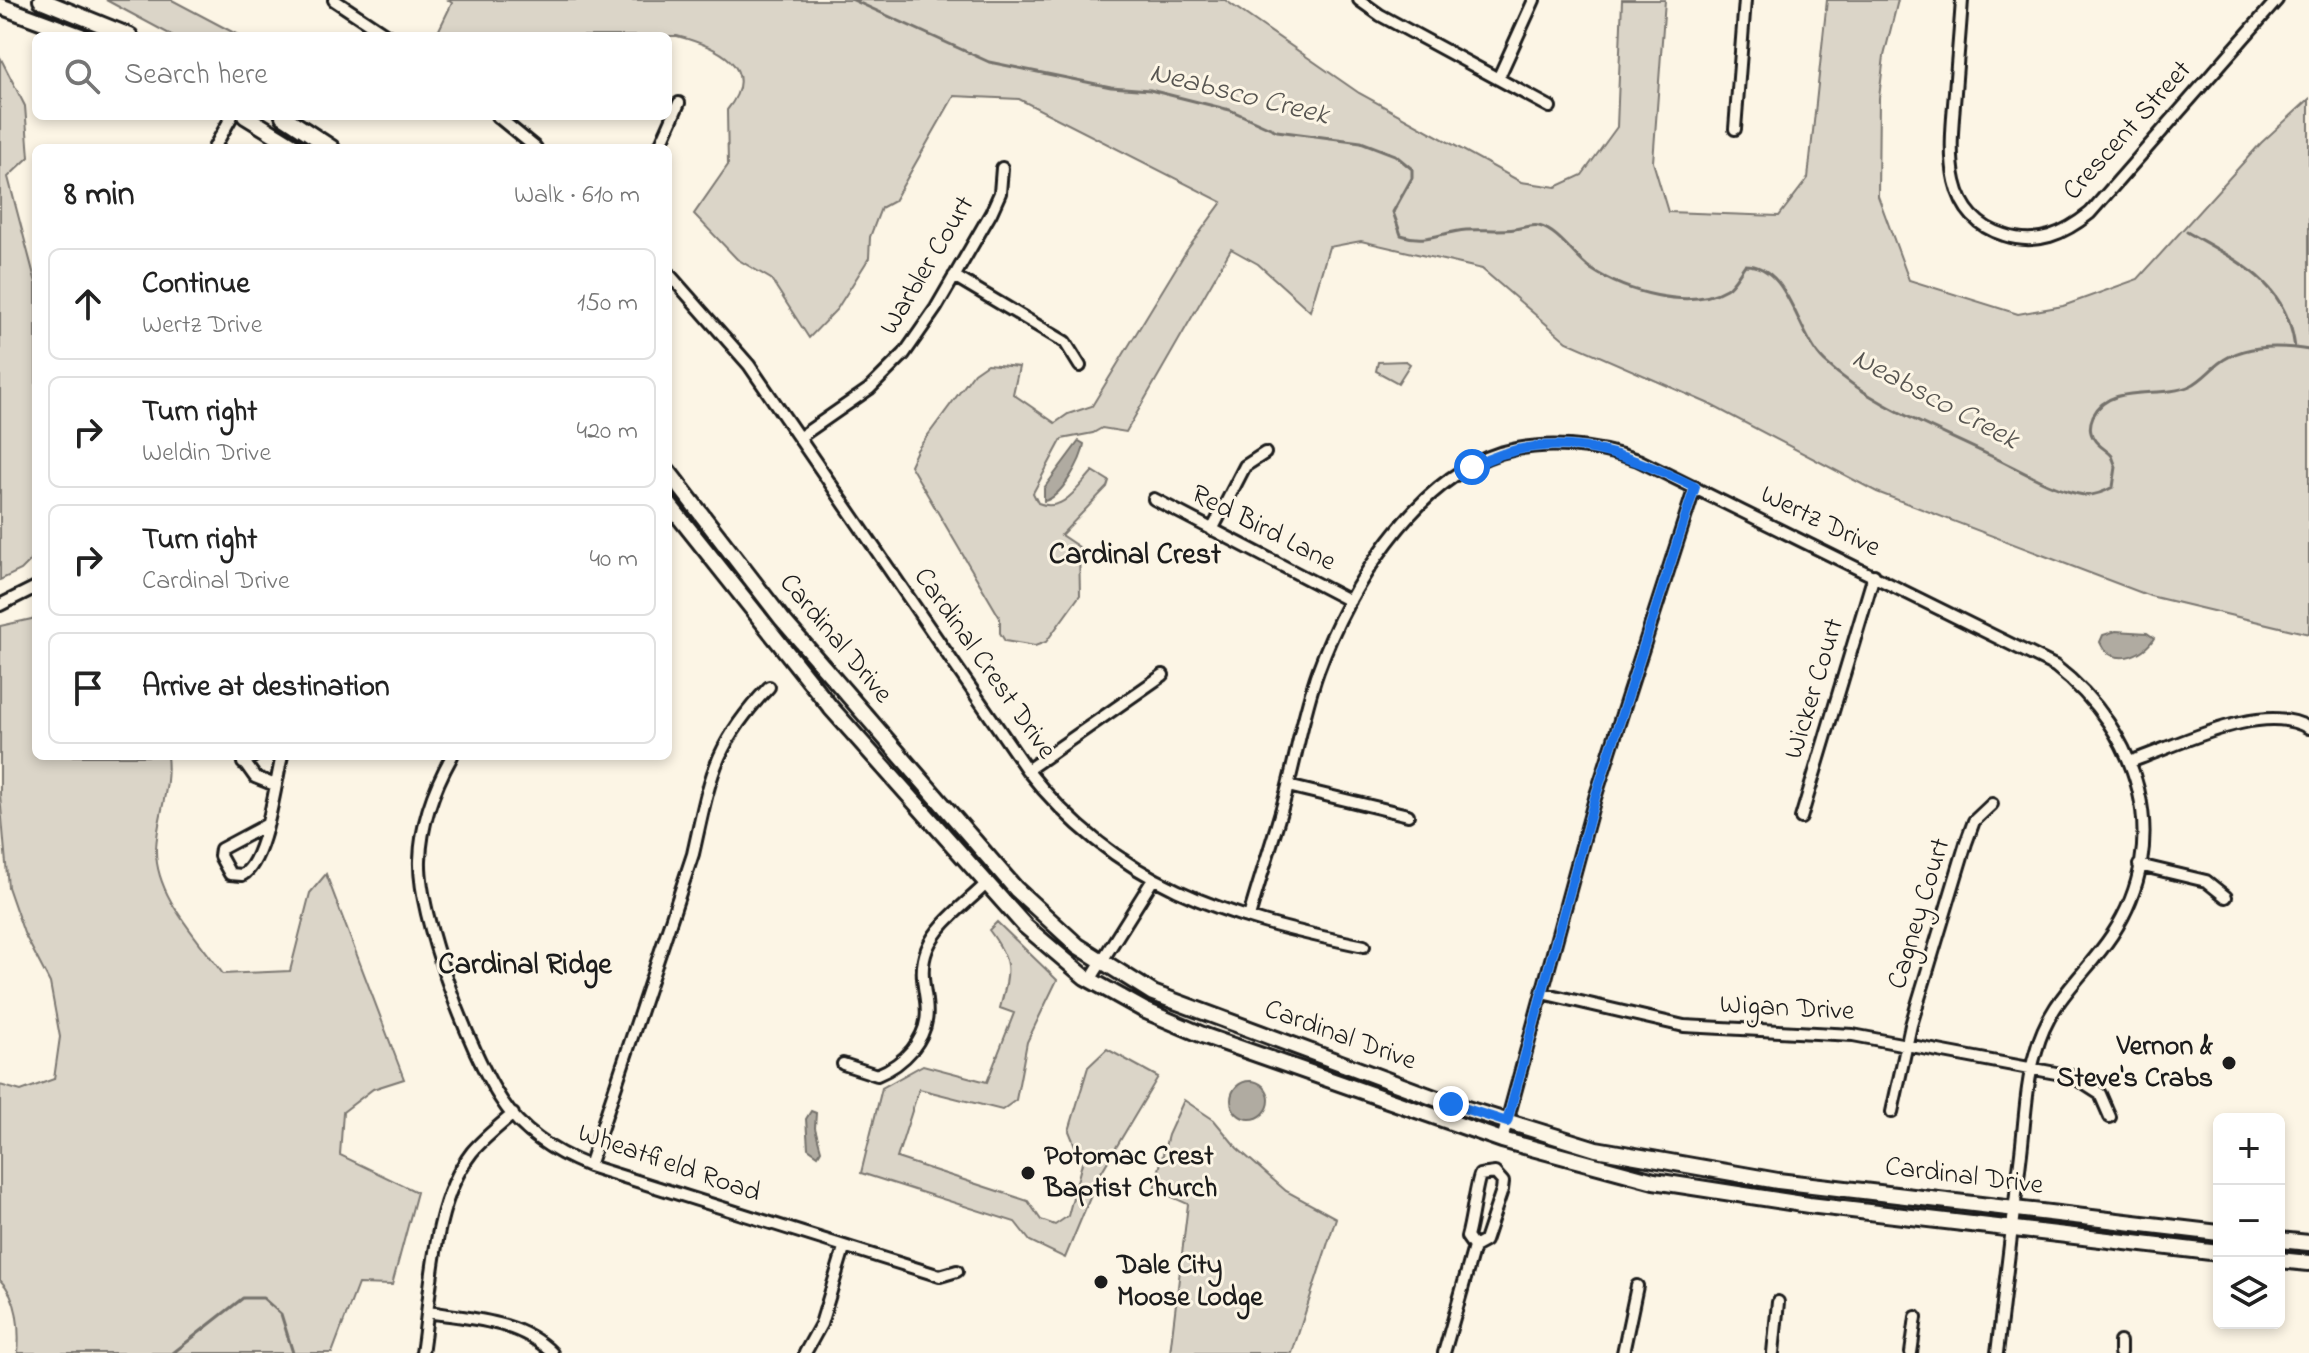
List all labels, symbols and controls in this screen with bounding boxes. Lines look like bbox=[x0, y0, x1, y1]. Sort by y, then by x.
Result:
search box bbox=[32, 32, 672, 120]
water label: Neabsco Creek bbox=[1145, 51, 1335, 139]
street label: Crescent Street bbox=[2054, 52, 2202, 210]
icon: search bbox=[60, 54, 104, 98]
text: Search here bbox=[124, 54, 268, 98]
text: 8 min bbox=[64, 171, 135, 221]
text: Walk · 610 m bbox=[514, 177, 640, 215]
street label: Warbler Court bbox=[870, 188, 986, 344]
text: Continue bbox=[142, 263, 250, 307]
icon: ahead bbox=[66, 282, 110, 326]
text: 150 m bbox=[577, 285, 638, 323]
text: Wertz Drive bbox=[142, 307, 262, 345]
water label: Neabsco Creek bbox=[1844, 338, 2028, 463]
text: Turn right bbox=[142, 391, 257, 435]
icon: right bbox=[66, 410, 110, 454]
text: 420 m bbox=[576, 413, 638, 451]
text: Weldin Drive bbox=[142, 435, 271, 473]
route start bbox=[1454, 449, 1490, 485]
street label: Red Bird Lane bbox=[1183, 475, 1343, 583]
street label: Wertz Drive bbox=[1753, 475, 1888, 569]
text: Turn right bbox=[142, 519, 257, 563]
district label: Cardinal Crest bbox=[1049, 534, 1222, 578]
icon: right bbox=[66, 538, 110, 582]
text: 40 m bbox=[589, 541, 638, 579]
street label: Cardinal Crest Drive bbox=[902, 560, 1066, 769]
text: Cardinal Drive bbox=[142, 563, 290, 601]
street label: Cardinal Drive bbox=[768, 565, 902, 713]
street label: Wicker Court bbox=[1774, 614, 1856, 764]
icon: arrive bbox=[66, 666, 110, 710]
text: Arrive at destination bbox=[142, 666, 390, 710]
street label: Cagney Court bbox=[1878, 833, 1962, 995]
district label: Cardinal Ridge bbox=[438, 944, 613, 989]
street label: Wigan Drive bbox=[1718, 985, 1856, 1033]
street label: Cardinal Drive bbox=[1258, 990, 1422, 1083]
place label: Vernon & Steve's Crabs bbox=[2057, 1027, 2213, 1100]
marker: Vernon & Steve's Crabs bbox=[2220, 1054, 2238, 1072]
route end bbox=[1433, 1086, 1469, 1122]
map controls bbox=[2213, 1113, 2285, 1329]
button: + bbox=[2213, 1113, 2285, 1185]
street label: Wheatfield Road bbox=[572, 1114, 766, 1215]
place label: Potomac Crest Baptist Church bbox=[1042, 1137, 1217, 1210]
street label: Cardinal Drive bbox=[1883, 1147, 2046, 1207]
marker: Potomac Crest Baptist Church bbox=[1019, 1164, 1037, 1182]
button: − bbox=[2213, 1185, 2285, 1257]
place label: Dale City Moose Lodge bbox=[1115, 1246, 1264, 1320]
button: layers bbox=[2213, 1257, 2285, 1329]
marker: Dale City Moose Lodge bbox=[1092, 1273, 1110, 1291]

